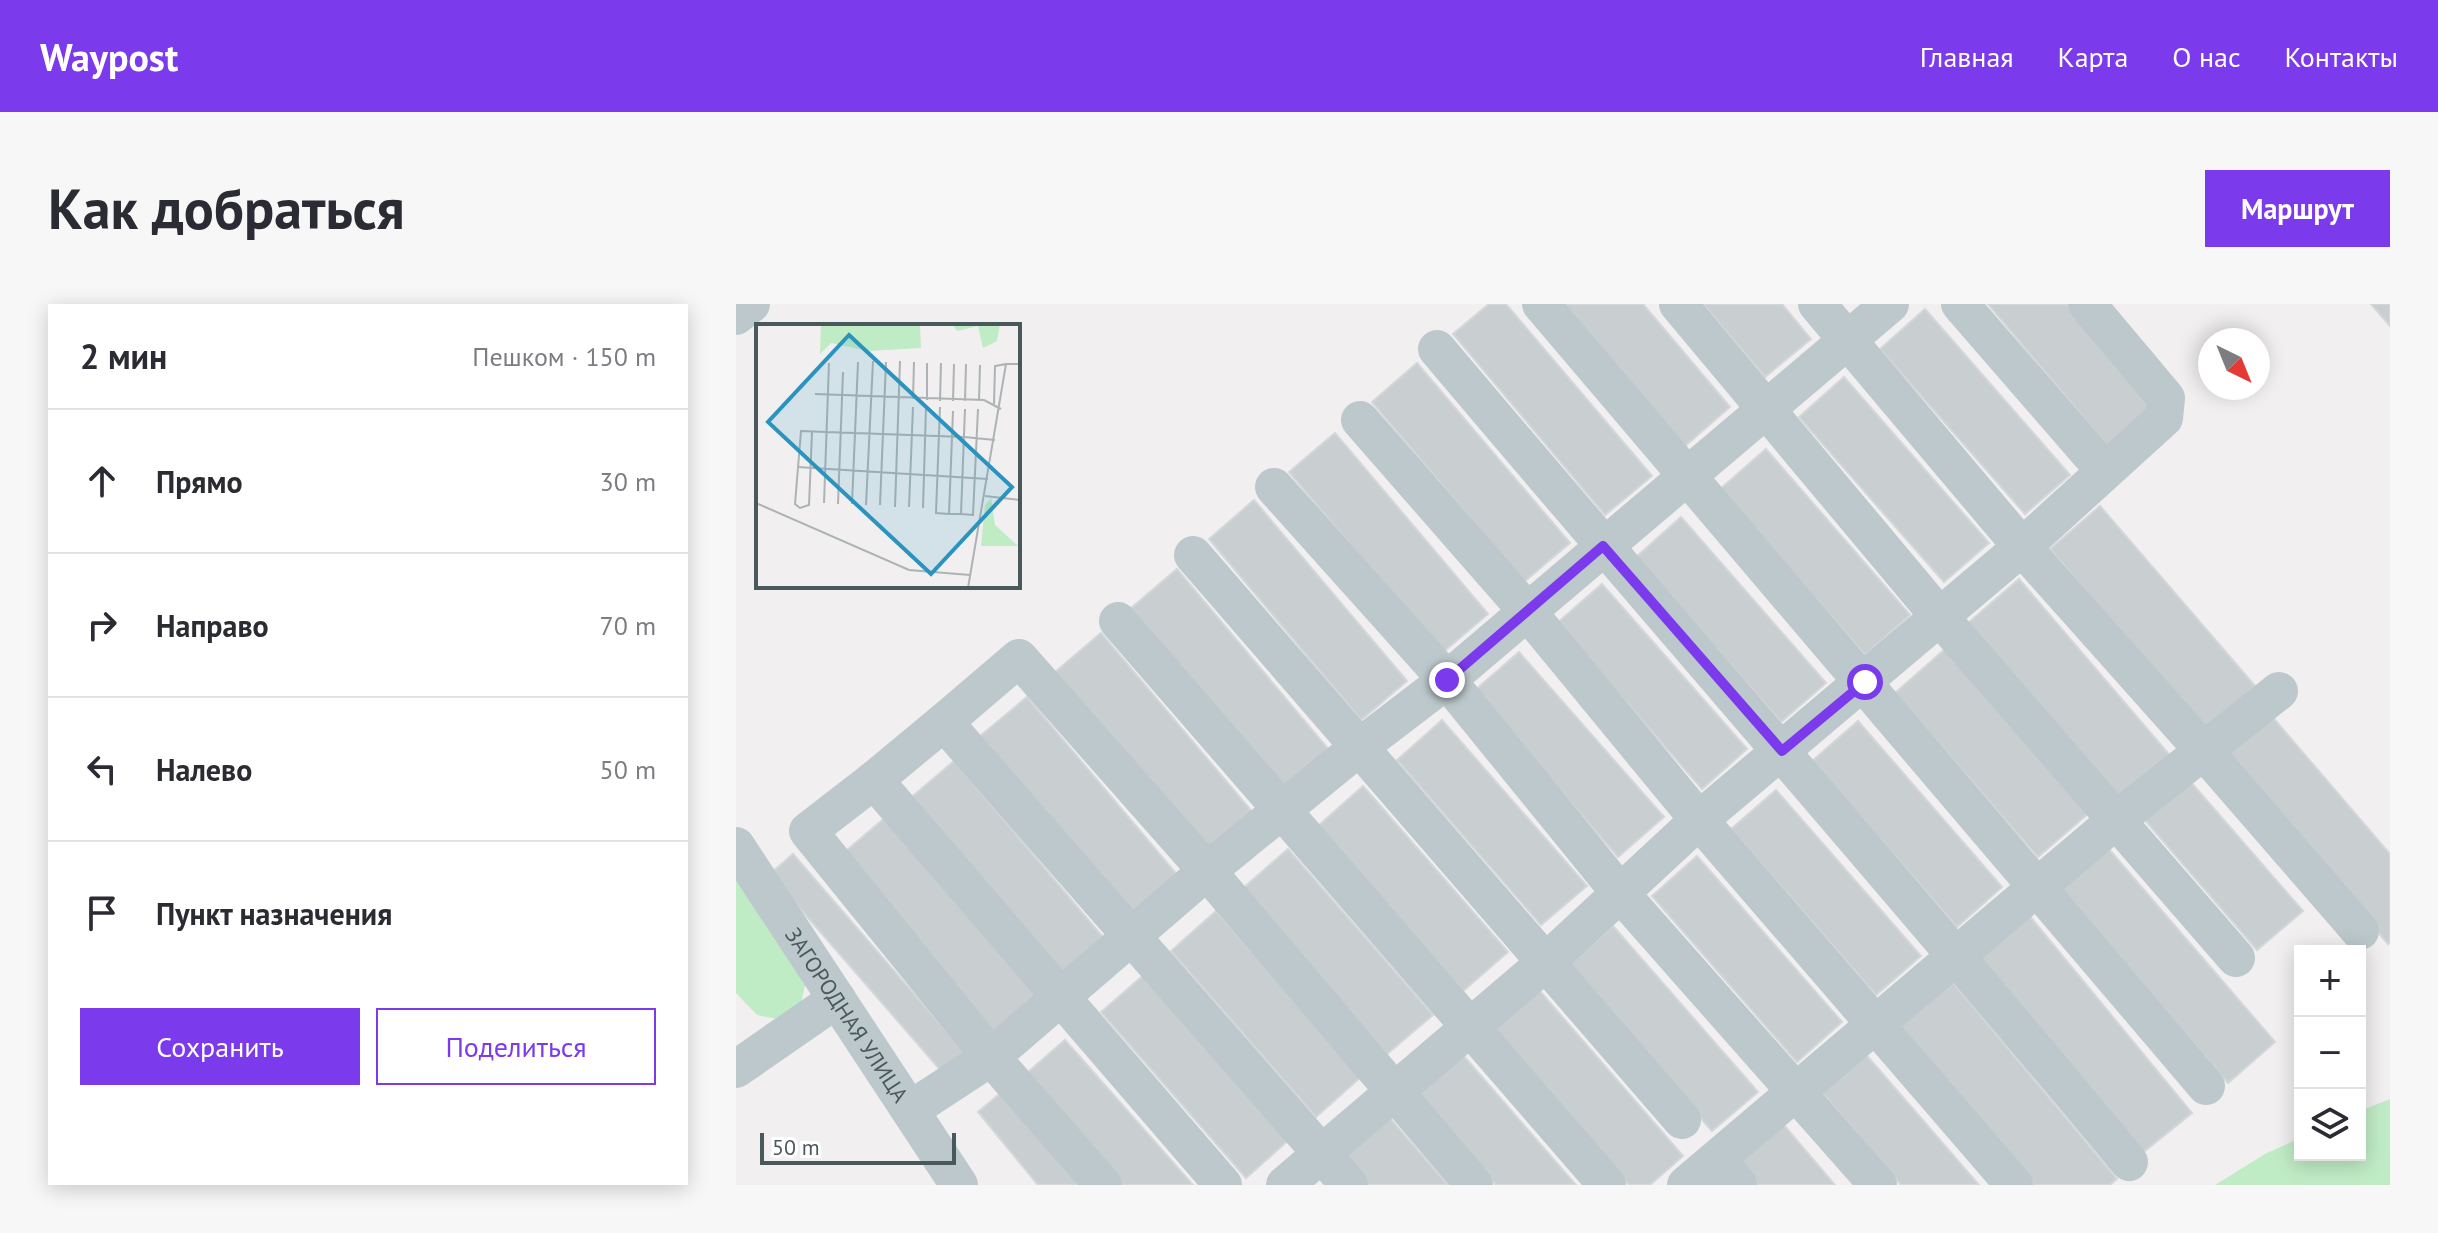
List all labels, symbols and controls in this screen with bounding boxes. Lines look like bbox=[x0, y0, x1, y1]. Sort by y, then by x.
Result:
text: Waypost bbox=[40, 32, 178, 81]
text: Главная bbox=[1920, 38, 2014, 75]
text: Карта bbox=[2058, 38, 2128, 75]
text: О нас bbox=[2172, 38, 2241, 75]
text: Контакты bbox=[2285, 38, 2398, 75]
button: Маршрут bbox=[2205, 170, 2390, 247]
text: Как добраться bbox=[48, 172, 405, 244]
inset map bbox=[756, 324, 1020, 588]
north arrow bbox=[2198, 328, 2270, 400]
text: 2 мин bbox=[80, 334, 167, 378]
text: Пешком · 150 m bbox=[472, 340, 656, 373]
icon: ahead bbox=[80, 459, 124, 503]
text: Прямо bbox=[156, 462, 243, 501]
text: 30 m bbox=[600, 465, 656, 498]
icon: right bbox=[80, 603, 124, 647]
text: Направо bbox=[156, 606, 269, 645]
text: 70 m bbox=[600, 609, 656, 642]
route end bbox=[1429, 662, 1465, 698]
route start bbox=[1847, 664, 1883, 700]
icon: left bbox=[80, 747, 124, 791]
text: Налево bbox=[156, 750, 252, 789]
text: 50 m bbox=[600, 753, 656, 786]
icon: arrive bbox=[80, 891, 124, 935]
text: Пункт назначения bbox=[156, 894, 392, 933]
street label: ЗАГОРОДНАЯ УЛИЦА bbox=[779, 922, 915, 1108]
map controls bbox=[2294, 945, 2366, 1161]
button: + bbox=[2294, 945, 2366, 1017]
button: Сохранить bbox=[80, 1008, 360, 1085]
button: Поделиться bbox=[376, 1008, 656, 1085]
button: − bbox=[2294, 1017, 2366, 1089]
button: layers bbox=[2294, 1089, 2366, 1161]
scale bar bbox=[760, 1129, 956, 1165]
text: 50 m bbox=[772, 1133, 820, 1161]

